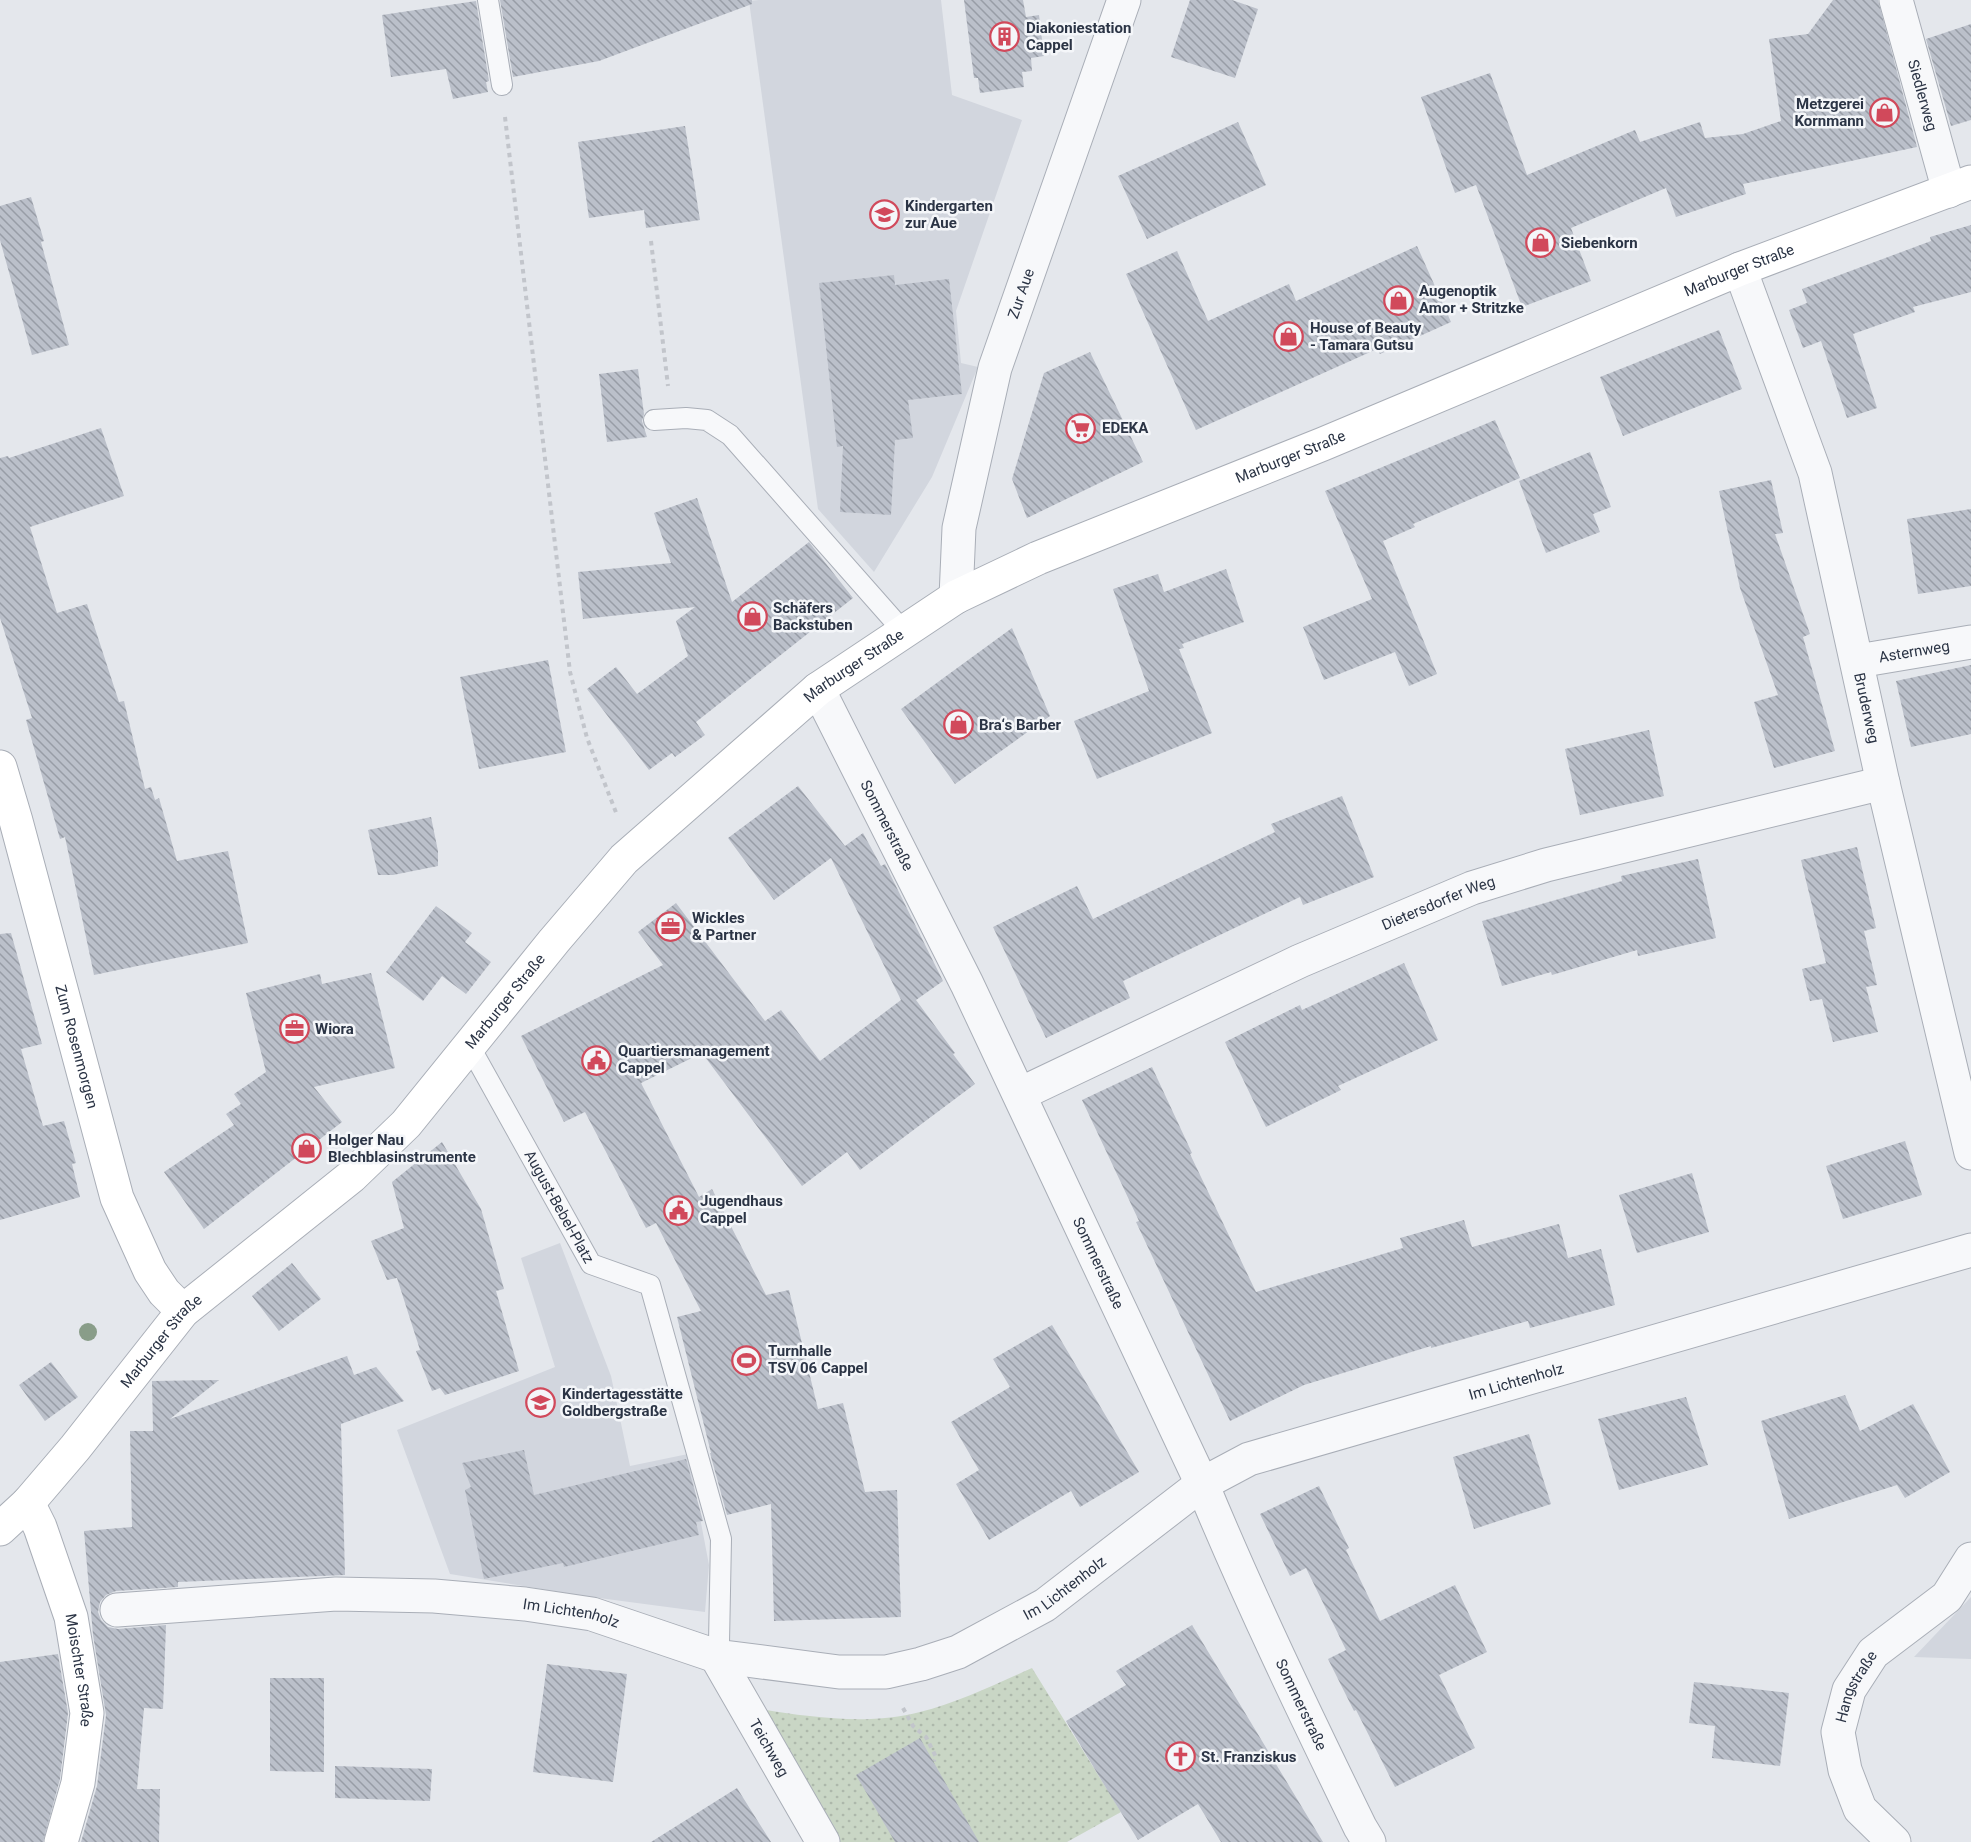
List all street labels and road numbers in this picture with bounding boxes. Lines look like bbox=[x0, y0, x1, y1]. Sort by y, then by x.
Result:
street label: Siedlerweg bbox=[1904, 58, 1941, 133]
street label: Marburger Straße bbox=[1681, 240, 1797, 300]
street label: Zur Aue bbox=[1004, 266, 1038, 321]
street label: Marburger Straße bbox=[1233, 427, 1348, 487]
street label: Marburger Straße bbox=[800, 625, 907, 706]
street label: Asternweg bbox=[1877, 637, 1951, 666]
street label: Bruderweg bbox=[1850, 671, 1883, 745]
street label: Sommerstraße bbox=[857, 777, 917, 874]
street label: Dietersdorfer Weg bbox=[1379, 872, 1497, 934]
street label: Marburger Straße bbox=[461, 950, 549, 1052]
street label: Zum Rosenmorgen bbox=[51, 983, 102, 1110]
street label: August-Bebel-Platz bbox=[520, 1147, 598, 1267]
street label: Sommerstraße bbox=[1069, 1214, 1128, 1312]
street label: Marburger Straße bbox=[117, 1291, 205, 1392]
street label: Im Lichtenholz bbox=[1467, 1359, 1566, 1404]
street label: Im Lichtenholz bbox=[1020, 1552, 1110, 1624]
street label: Im Lichtenholz bbox=[522, 1595, 622, 1632]
street label: Moischter Straße bbox=[62, 1612, 96, 1728]
street label: Hangstraße bbox=[1832, 1647, 1881, 1724]
street label: Sommerstraße bbox=[1272, 1656, 1331, 1754]
street label: Teichweg bbox=[745, 1716, 793, 1780]

